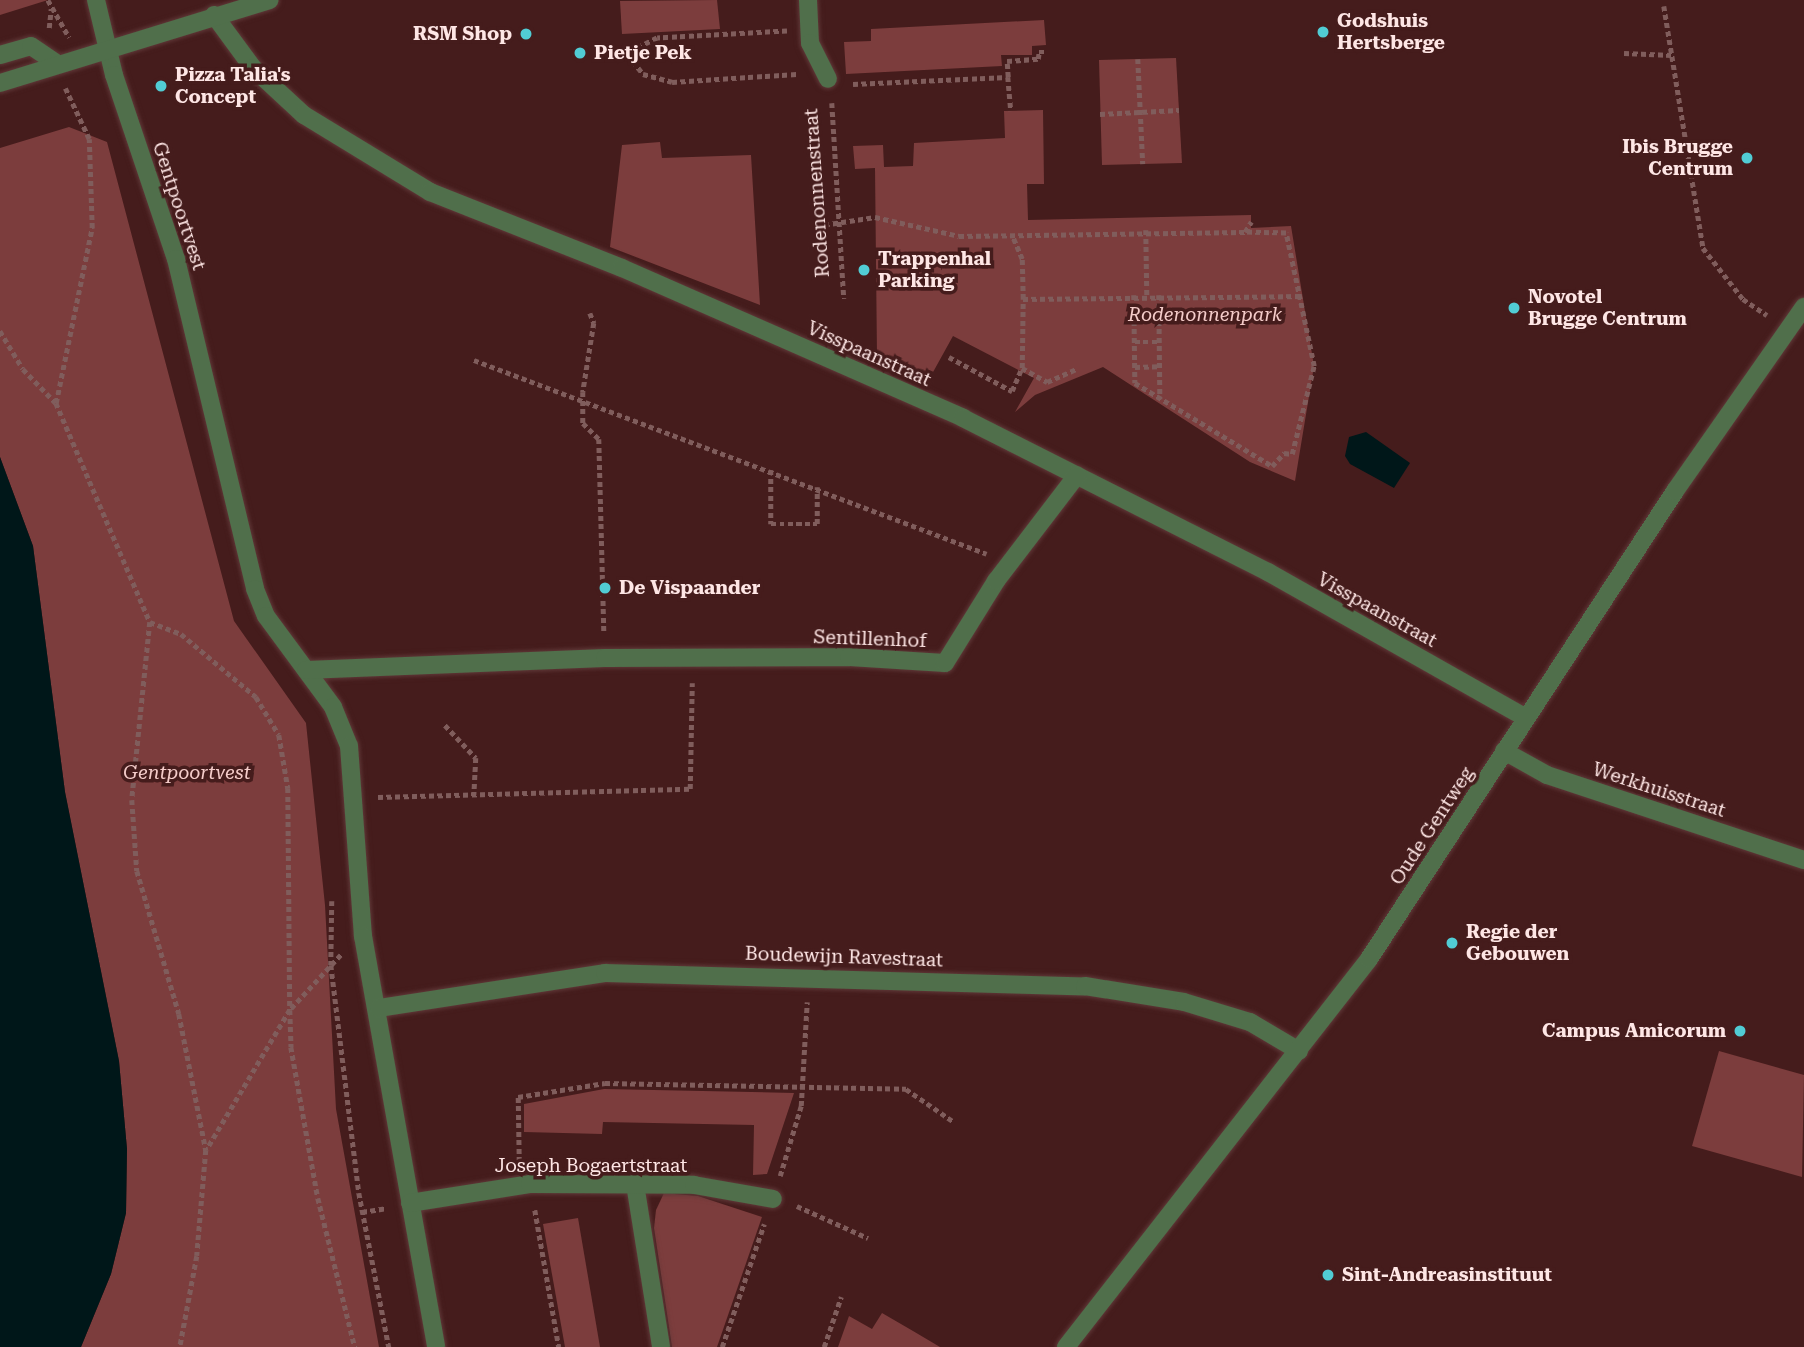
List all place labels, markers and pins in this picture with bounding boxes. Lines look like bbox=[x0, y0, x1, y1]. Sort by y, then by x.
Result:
place label: Godshuis Hertsberge bbox=[1337, 10, 1445, 54]
place label: RSM Shop bbox=[413, 23, 512, 45]
marker: Godshuis Hertsberge bbox=[1315, 24, 1331, 40]
marker: RSM Shop bbox=[518, 26, 534, 42]
place label: Pietje Pek bbox=[594, 42, 692, 64]
marker: Pietje Pek bbox=[572, 45, 588, 61]
place label: Pizza Talia's Concept bbox=[175, 64, 291, 108]
marker: Pizza Talia's Concept bbox=[153, 78, 169, 94]
place label: Ibis Brugge Centrum bbox=[1622, 136, 1733, 180]
marker: Ibis Brugge Centrum bbox=[1739, 150, 1755, 166]
place label: Trappenhal Parking bbox=[878, 248, 991, 292]
marker: Trappenhal Parking bbox=[856, 262, 872, 278]
place label: Novotel Brugge Centrum bbox=[1528, 286, 1687, 330]
marker: Novotel Brugge Centrum bbox=[1506, 300, 1522, 316]
place label: De Vispaander bbox=[619, 577, 760, 599]
marker: De Vispaander bbox=[597, 580, 613, 596]
place label: Regie der Gebouwen bbox=[1466, 921, 1569, 965]
marker: Regie der Gebouwen bbox=[1444, 935, 1460, 951]
place label: Campus Amicorum bbox=[1542, 1020, 1726, 1042]
marker: Campus Amicorum bbox=[1732, 1023, 1748, 1039]
place label: Sint-Andreasinstituut bbox=[1342, 1264, 1552, 1286]
marker: Sint-Andreasinstituut bbox=[1320, 1267, 1336, 1283]

